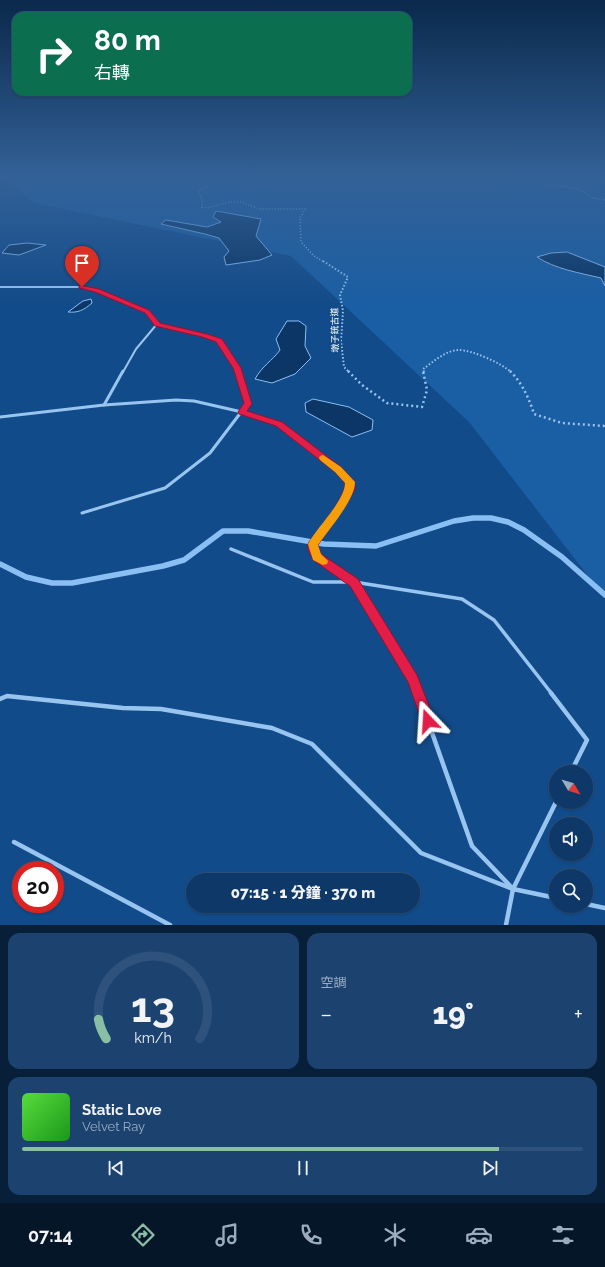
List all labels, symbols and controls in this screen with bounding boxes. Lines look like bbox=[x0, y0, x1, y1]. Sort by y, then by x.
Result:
text: 80 m bbox=[94, 24, 161, 57]
icon: right bbox=[28, 28, 80, 80]
text: 右轉 bbox=[94, 62, 130, 83]
pin bbox=[65, 246, 99, 287]
icon: arrive bbox=[71, 252, 93, 274]
street label: 墩子銃古道 bbox=[329, 307, 340, 353]
position arrow bbox=[407, 700, 449, 742]
north arrow bbox=[549, 765, 593, 809]
map controls bbox=[549, 765, 593, 913]
button: sound bbox=[549, 817, 593, 861]
speed limit sign: 20 bbox=[12, 861, 64, 913]
button: search bbox=[549, 869, 593, 913]
text: 07:15 · 1 分鐘 · 370 m bbox=[231, 884, 375, 902]
text: 空調 bbox=[321, 975, 347, 990]
text: 13 bbox=[131, 983, 175, 1032]
text: 19° bbox=[433, 996, 474, 1031]
text: − bbox=[321, 1001, 332, 1027]
text: + bbox=[574, 1001, 583, 1027]
text: km/h bbox=[134, 1030, 172, 1046]
text: Static Love bbox=[82, 1101, 161, 1119]
text: Velvet Ray bbox=[82, 1119, 145, 1134]
icon: previous bbox=[105, 1157, 127, 1179]
icon: pause bbox=[292, 1157, 314, 1179]
icon: next bbox=[479, 1157, 501, 1179]
icon: directions bbox=[129, 1221, 157, 1249]
icon: music bbox=[213, 1221, 241, 1249]
icon: phone bbox=[297, 1221, 325, 1249]
icon: climate bbox=[381, 1221, 409, 1249]
icon: car bbox=[465, 1221, 493, 1249]
icon: filters bbox=[549, 1221, 577, 1249]
text: 07:14 bbox=[28, 1225, 73, 1246]

